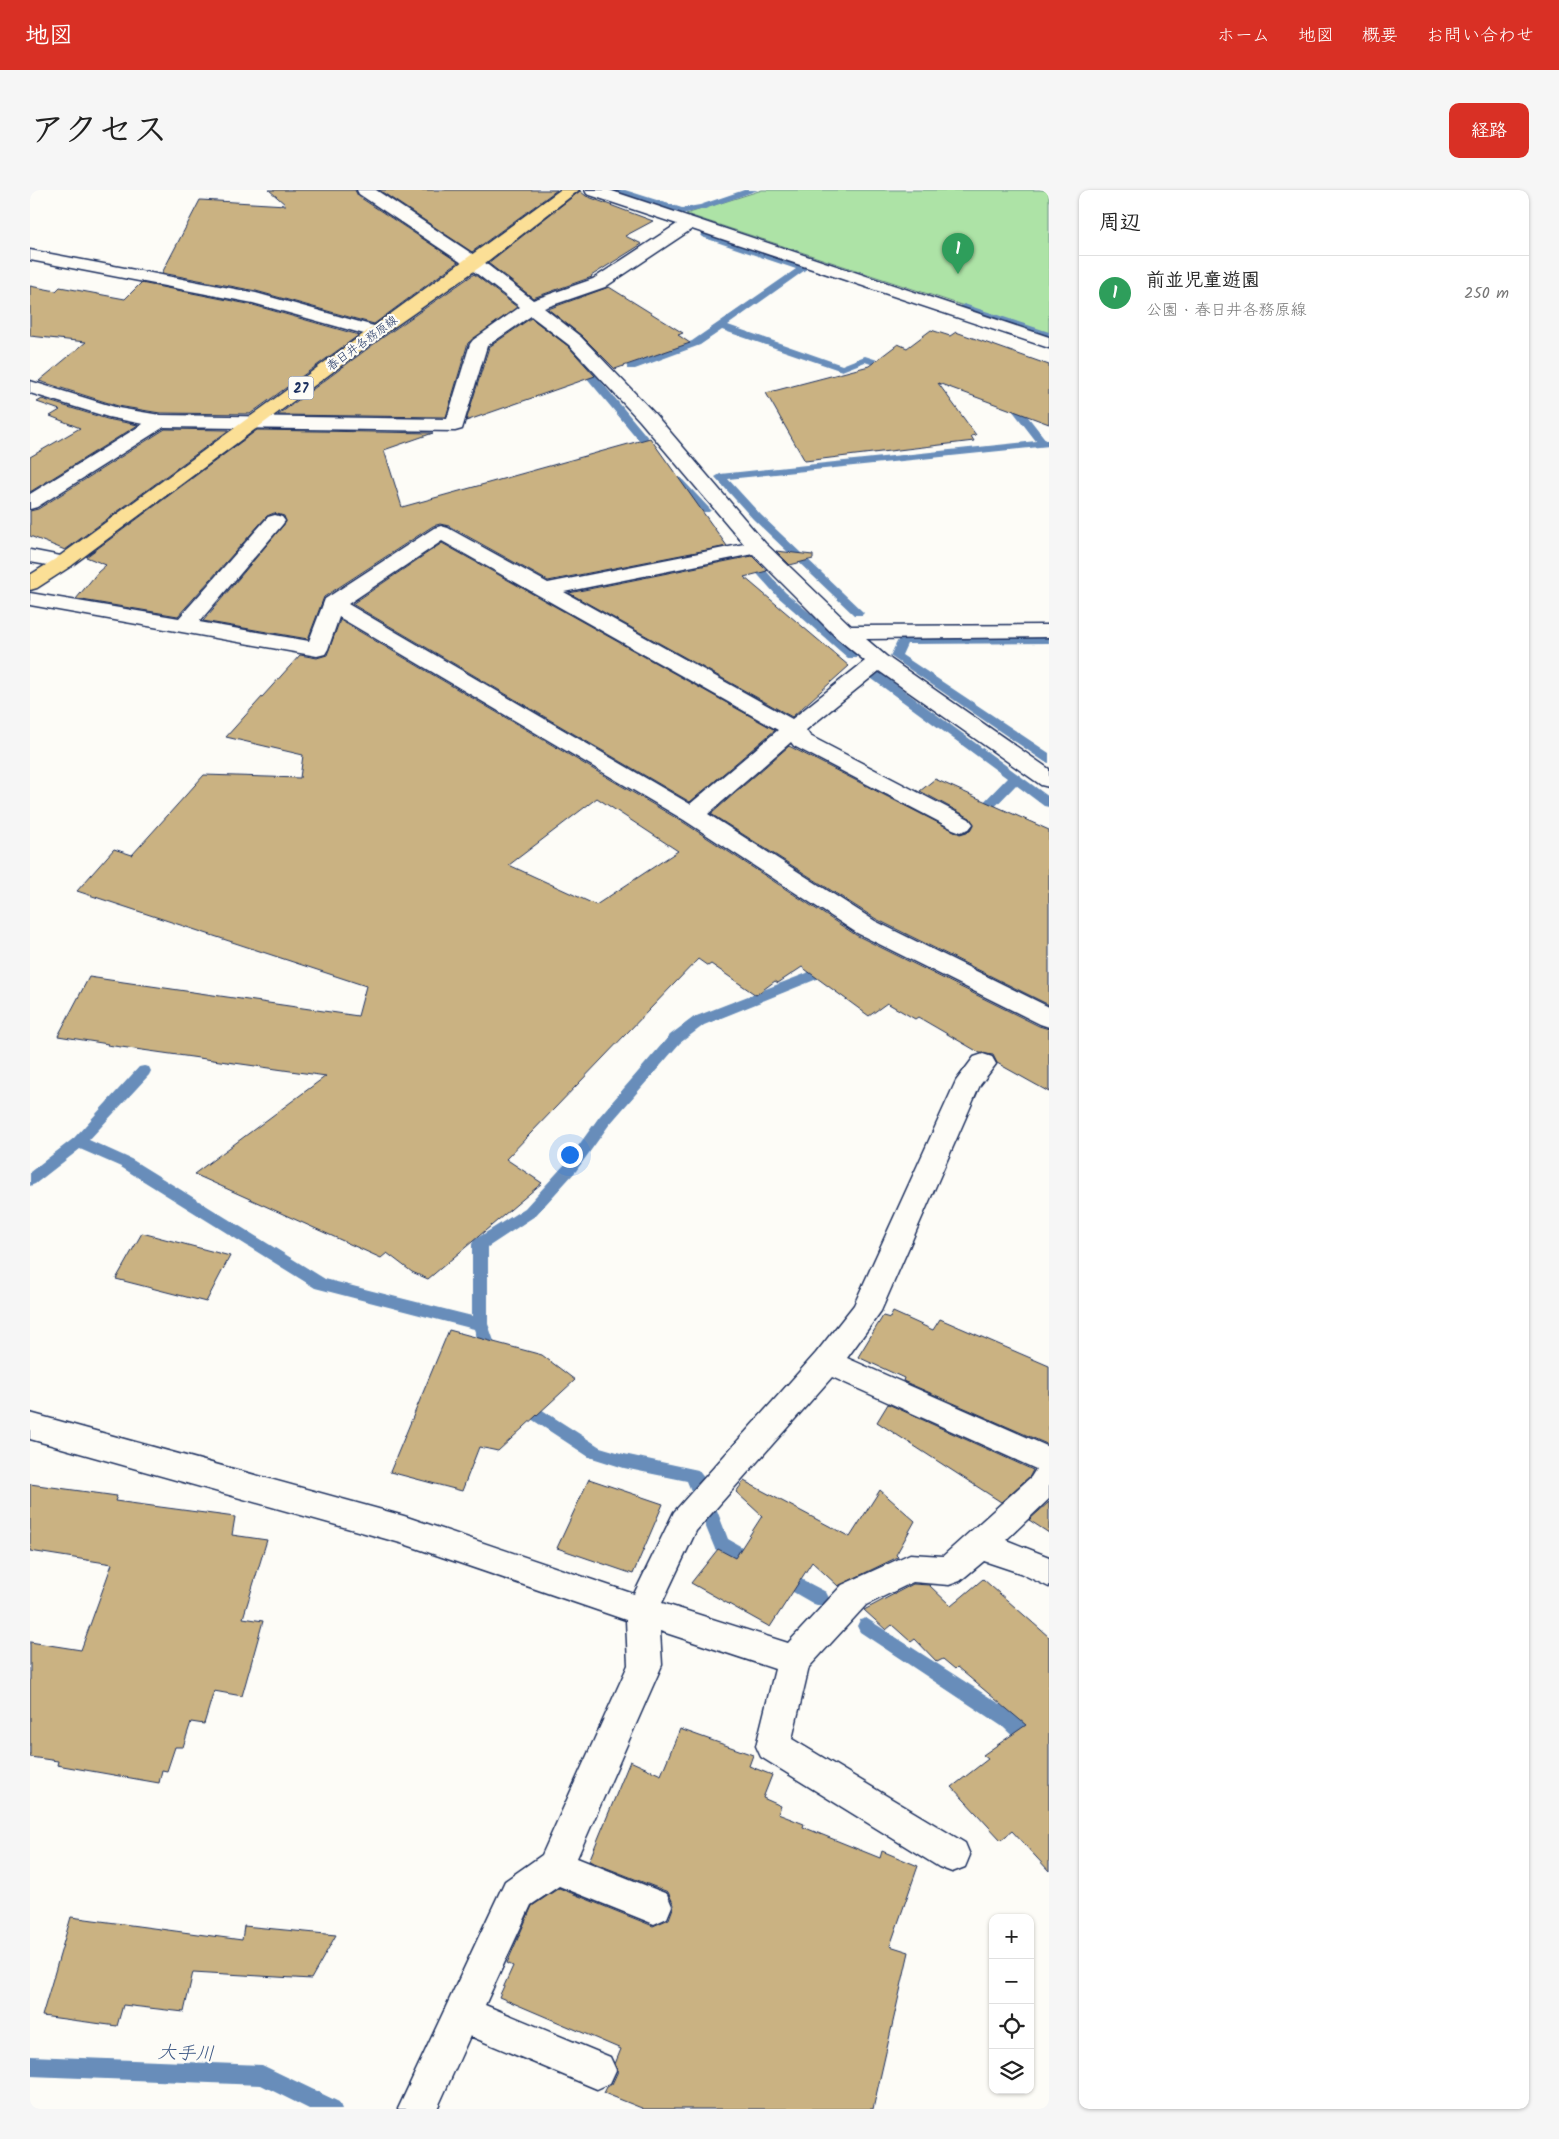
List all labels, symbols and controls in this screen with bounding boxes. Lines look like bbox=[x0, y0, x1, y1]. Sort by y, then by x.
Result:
text: 地図 bbox=[25, 17, 73, 56]
text: ホーム bbox=[1217, 22, 1270, 51]
text: 地図 bbox=[1298, 22, 1334, 51]
text: 概要 bbox=[1362, 22, 1398, 51]
text: お問い合わせ bbox=[1426, 22, 1534, 51]
button: 経路 bbox=[1449, 103, 1529, 158]
text: アクセス bbox=[30, 104, 168, 160]
text: 周辺 bbox=[1099, 207, 1141, 240]
pin: 1 bbox=[942, 233, 974, 274]
text: 前並児童遊園 bbox=[1146, 266, 1260, 296]
text: 1 bbox=[1113, 281, 1117, 306]
text: 250 m bbox=[1464, 281, 1509, 306]
text: 公園 · 春日井各務原線 bbox=[1146, 298, 1307, 323]
street label: 春日井各務原線 bbox=[323, 311, 402, 376]
road number: 27 bbox=[288, 377, 314, 400]
your location bbox=[557, 1142, 583, 1168]
map controls bbox=[989, 1914, 1034, 2094]
button: + bbox=[989, 1914, 1034, 1959]
button: − bbox=[989, 1959, 1034, 2004]
button: locate bbox=[989, 2004, 1034, 2049]
water label: 大手川 bbox=[157, 2038, 215, 2070]
button: layers bbox=[989, 2049, 1034, 2094]

